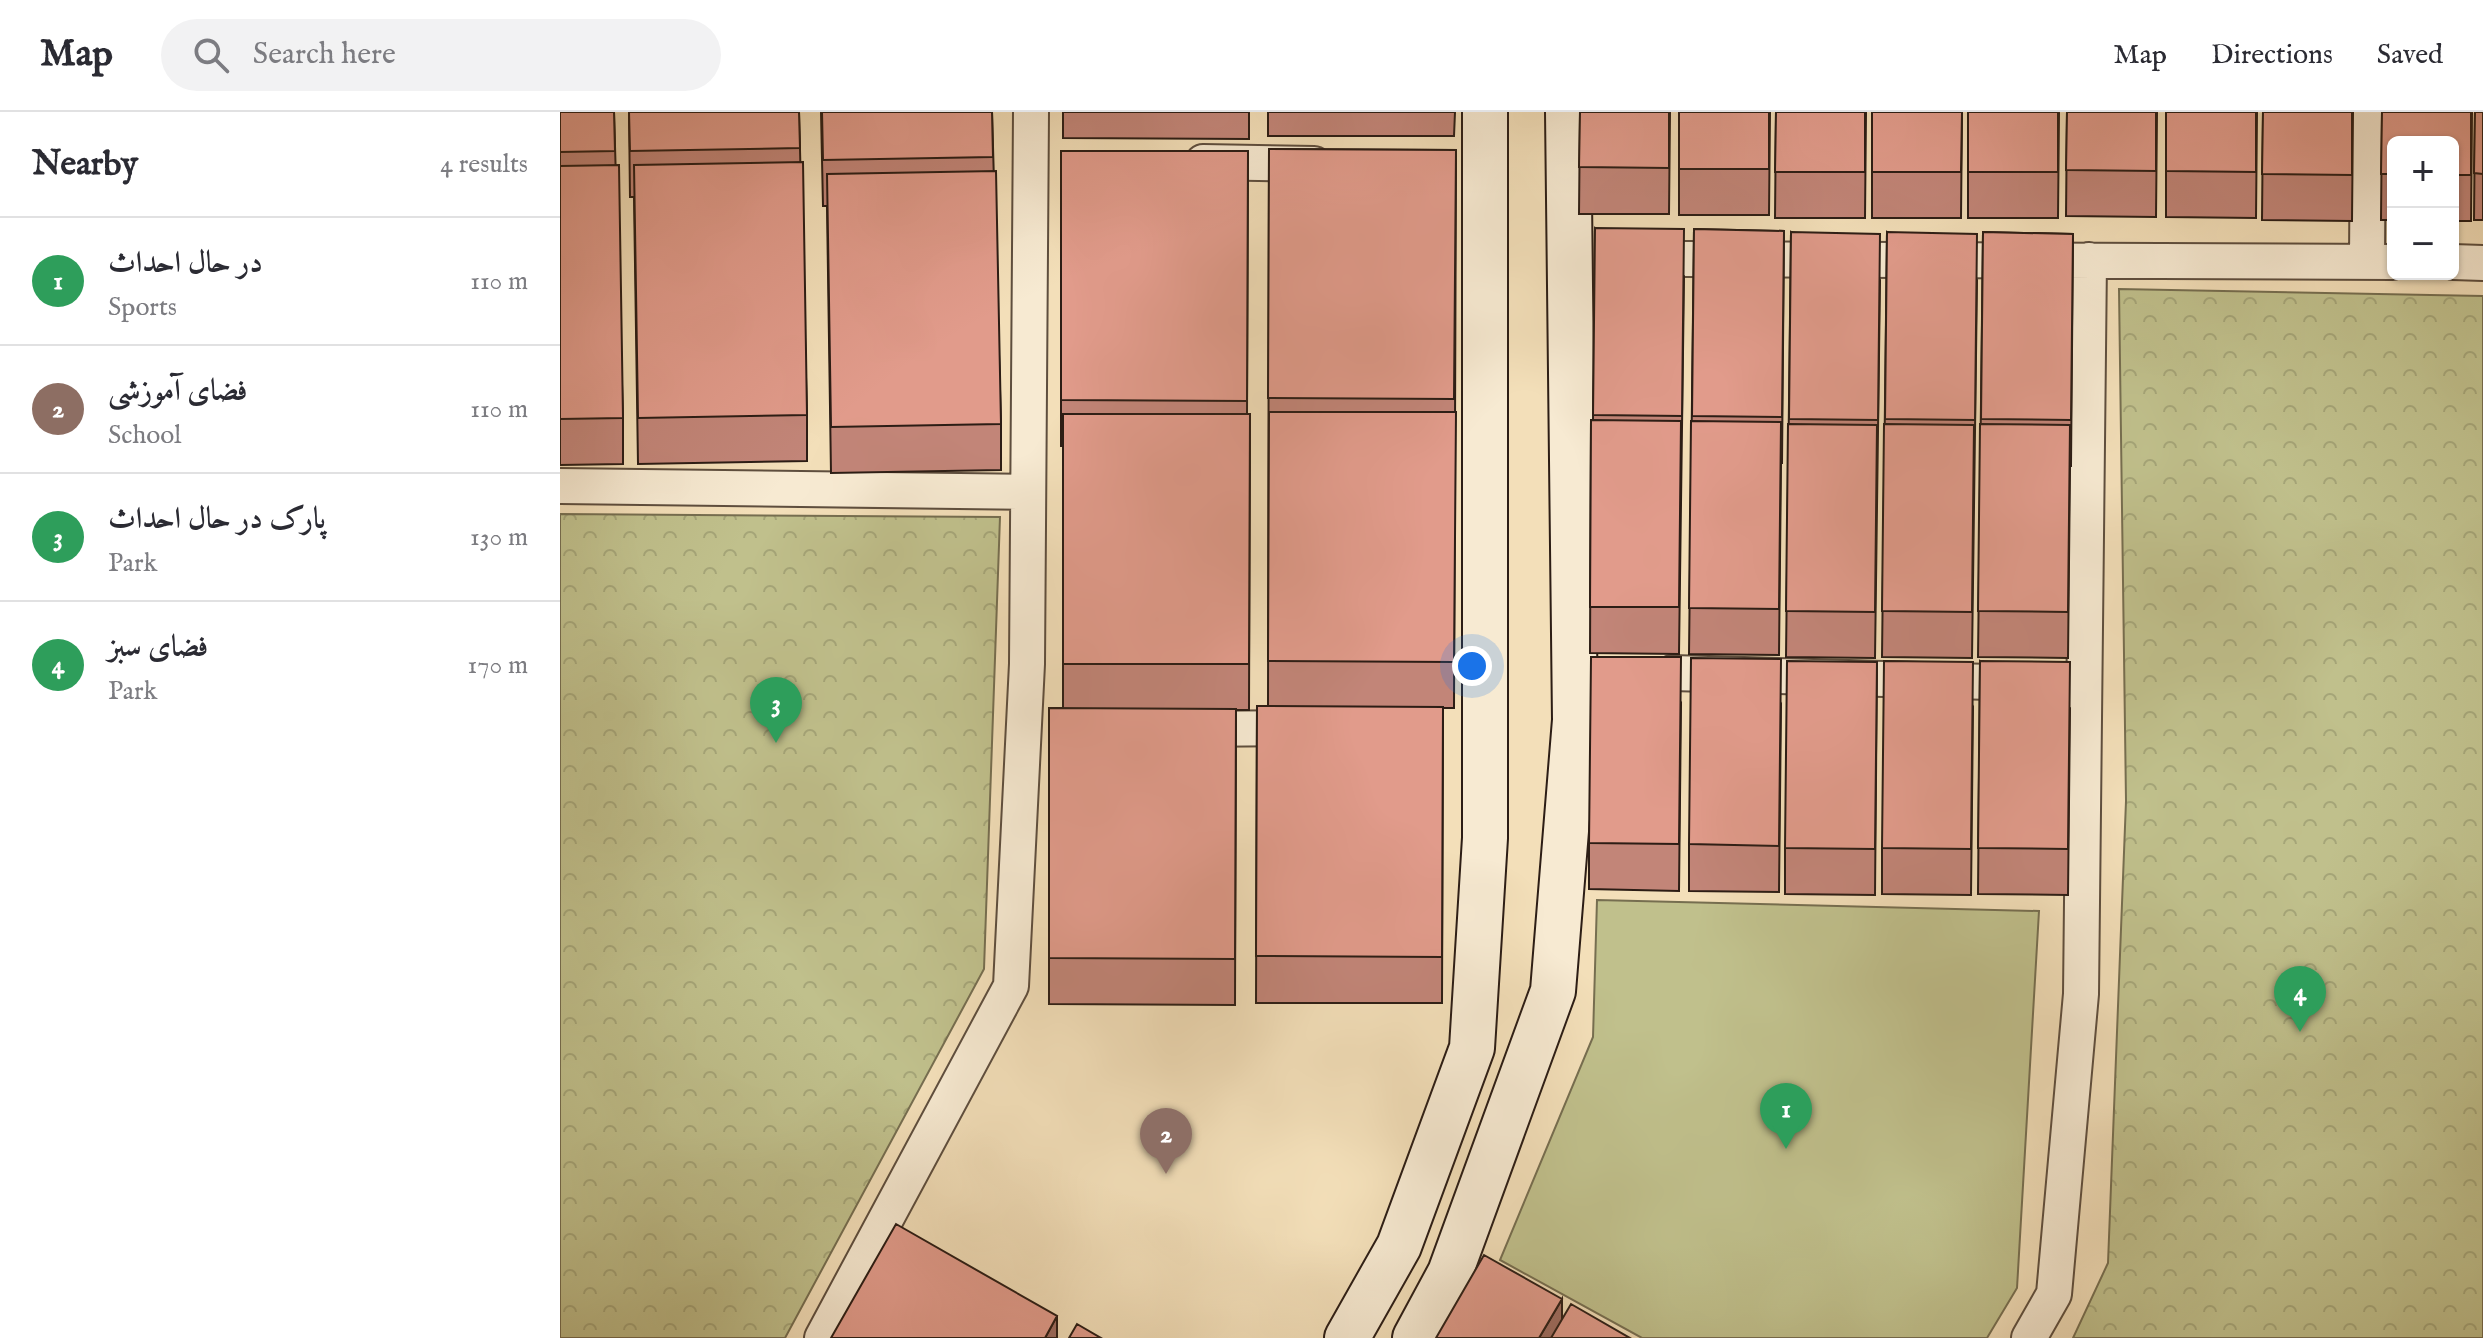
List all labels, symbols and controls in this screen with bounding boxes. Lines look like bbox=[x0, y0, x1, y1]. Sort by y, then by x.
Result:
search box bbox=[161, 19, 721, 91]
text: Map bbox=[40, 31, 113, 79]
icon: search bbox=[189, 33, 233, 77]
text: Search here bbox=[253, 36, 396, 74]
text: Map bbox=[2113, 38, 2167, 73]
text: Directions bbox=[2211, 38, 2333, 73]
text: Saved bbox=[2377, 38, 2443, 73]
map controls bbox=[2387, 136, 2459, 280]
button: + bbox=[2387, 136, 2459, 208]
text: Nearby bbox=[32, 143, 138, 186]
text: 4 results bbox=[440, 148, 528, 181]
button: − bbox=[2387, 208, 2459, 280]
text: در حال احداث bbox=[108, 245, 263, 283]
text: 1 bbox=[53, 265, 63, 298]
text: 110 m bbox=[470, 265, 528, 298]
text: Sports bbox=[108, 291, 177, 324]
text: فضای آموزشی bbox=[108, 373, 248, 411]
text: 2 bbox=[52, 393, 64, 426]
text: 110 m bbox=[470, 393, 528, 426]
text: School bbox=[108, 419, 181, 452]
text: پارک در حال احداث bbox=[108, 501, 326, 539]
text: 3 bbox=[53, 521, 63, 554]
text: 130 m bbox=[470, 521, 528, 554]
text: Park bbox=[108, 547, 157, 580]
text: فضای سبز bbox=[108, 629, 208, 667]
your location bbox=[1452, 646, 1492, 686]
text: 4 bbox=[52, 649, 64, 682]
text: 170 m bbox=[468, 649, 528, 682]
text: Park bbox=[108, 675, 157, 708]
pin: 3 bbox=[750, 677, 802, 743]
pin: 4 bbox=[2274, 966, 2326, 1032]
pin: 1 bbox=[1760, 1083, 1812, 1149]
pin: 2 bbox=[1140, 1108, 1192, 1174]

